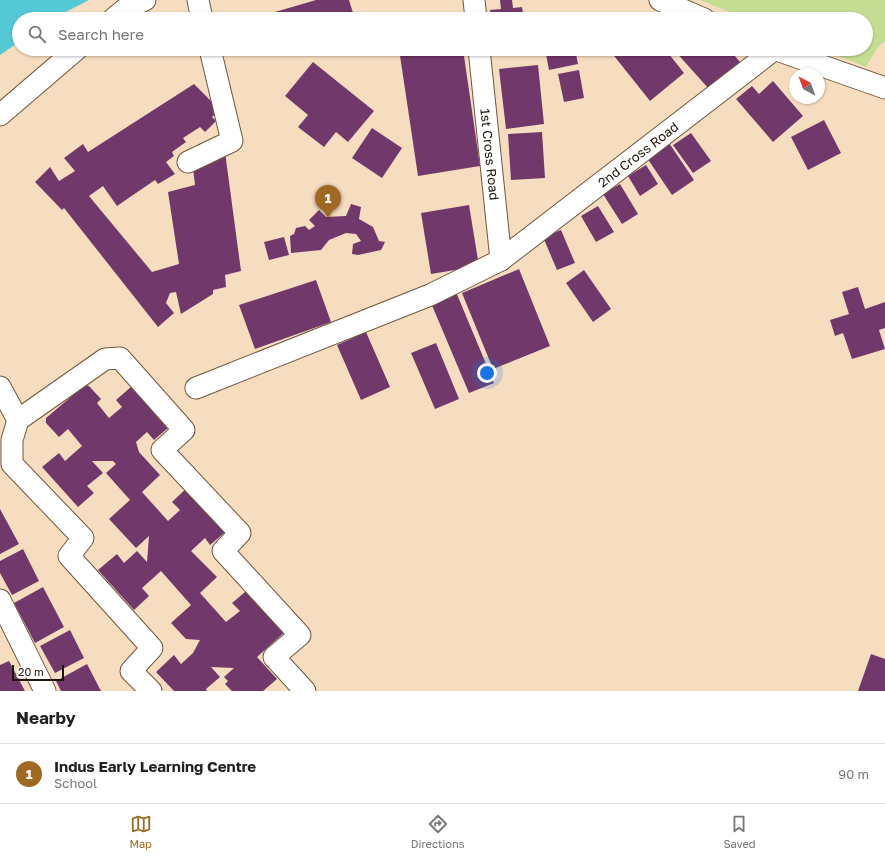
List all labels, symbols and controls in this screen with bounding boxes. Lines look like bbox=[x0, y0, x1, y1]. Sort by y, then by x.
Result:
search box bbox=[12, 12, 873, 56]
icon: search bbox=[26, 23, 48, 45]
text: Search here bbox=[58, 25, 144, 43]
north arrow bbox=[789, 68, 825, 104]
street label: 1st Cross Road bbox=[477, 108, 503, 201]
street label: 2nd Cross Road bbox=[595, 118, 682, 190]
pin: 1 bbox=[315, 185, 341, 218]
your location bbox=[477, 363, 497, 383]
scale bar bbox=[12, 663, 64, 682]
text: 20 m bbox=[18, 665, 44, 678]
text: Nearby bbox=[16, 707, 76, 728]
text: Indus Early Learning Centre bbox=[54, 757, 256, 775]
text: 1 bbox=[26, 766, 32, 782]
text: 90 m bbox=[838, 766, 869, 782]
text: School bbox=[54, 775, 97, 791]
tab: Map bbox=[129, 813, 152, 850]
tab: Directions bbox=[411, 813, 465, 850]
tab: Saved bbox=[723, 813, 756, 850]

